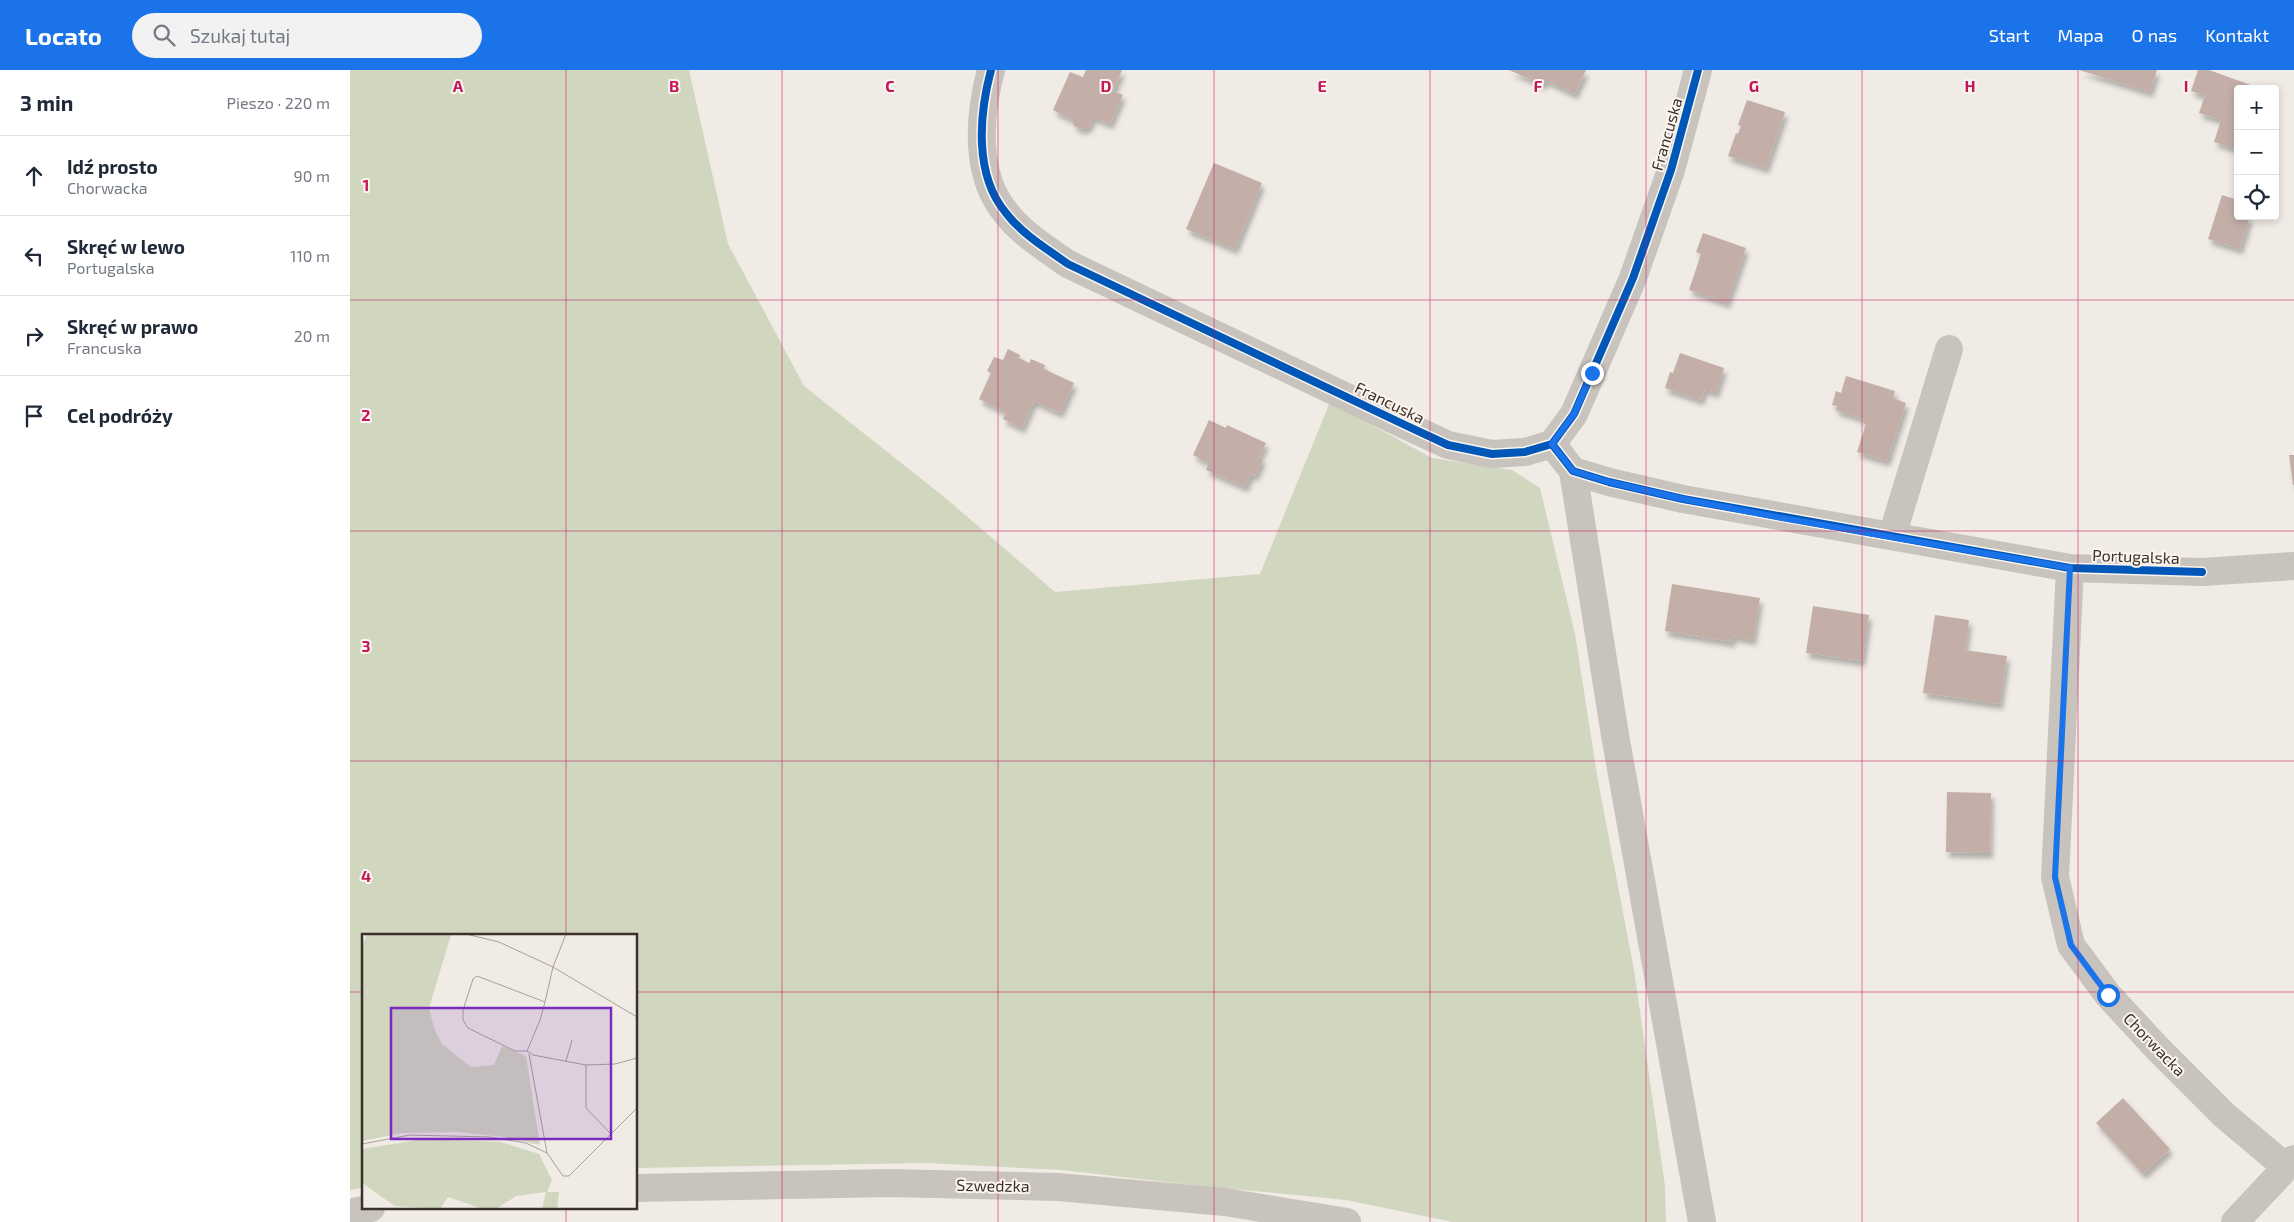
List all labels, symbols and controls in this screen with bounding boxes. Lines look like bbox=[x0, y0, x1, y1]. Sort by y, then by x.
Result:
search box bbox=[132, 13, 482, 58]
text: Locato bbox=[25, 21, 102, 50]
icon: search bbox=[150, 21, 178, 49]
text: Szukaj tutaj bbox=[190, 24, 290, 47]
text: Start bbox=[1989, 24, 2030, 46]
text: Mapa bbox=[2058, 24, 2104, 46]
text: O nas bbox=[2132, 24, 2177, 46]
text: Kontakt bbox=[2205, 24, 2269, 46]
text: A bbox=[453, 76, 464, 95]
text: B bbox=[669, 76, 679, 95]
text: C bbox=[885, 76, 895, 95]
text: D bbox=[1101, 76, 1112, 95]
text: E bbox=[1317, 76, 1327, 95]
text: F bbox=[1534, 76, 1543, 95]
text: G bbox=[1749, 76, 1759, 95]
text: H bbox=[1964, 76, 1976, 95]
text: I bbox=[2184, 76, 2188, 95]
map controls bbox=[2234, 85, 2279, 220]
button: + bbox=[2234, 85, 2279, 130]
text: 3 min bbox=[20, 90, 73, 115]
text: Pieszo · 220 m bbox=[227, 93, 330, 112]
street label: Francuska bbox=[1647, 95, 1685, 173]
button: − bbox=[2234, 130, 2279, 175]
text: Idź prosto bbox=[67, 155, 158, 178]
icon: ahead bbox=[20, 162, 48, 190]
text: 90 m bbox=[294, 166, 330, 185]
text: 1 bbox=[363, 175, 369, 194]
button: locate bbox=[2234, 175, 2279, 220]
text: Chorwacka bbox=[67, 178, 148, 197]
text: Skręć w lewo bbox=[67, 235, 185, 258]
icon: left bbox=[20, 242, 48, 270]
text: 110 m bbox=[290, 246, 330, 265]
text: Portugalska bbox=[67, 258, 155, 277]
text: Skręć w prawo bbox=[67, 315, 198, 338]
icon: right bbox=[20, 322, 48, 350]
text: 20 m bbox=[294, 326, 330, 345]
text: Francuska bbox=[67, 338, 142, 357]
route end bbox=[1581, 362, 1604, 385]
street label: Francuska bbox=[1352, 377, 1428, 427]
icon: arrive bbox=[20, 402, 48, 430]
text: Cel podróży bbox=[67, 404, 173, 427]
text: 2 bbox=[361, 405, 371, 424]
street label: Portugalska bbox=[2092, 545, 2180, 567]
text: 3 bbox=[361, 636, 371, 655]
text: 4 bbox=[361, 866, 371, 885]
inset map bbox=[362, 934, 638, 1210]
route start bbox=[2097, 984, 2120, 1007]
street label: Chorwacka bbox=[2120, 1008, 2190, 1080]
street label: Szwedzka bbox=[956, 1175, 1030, 1195]

